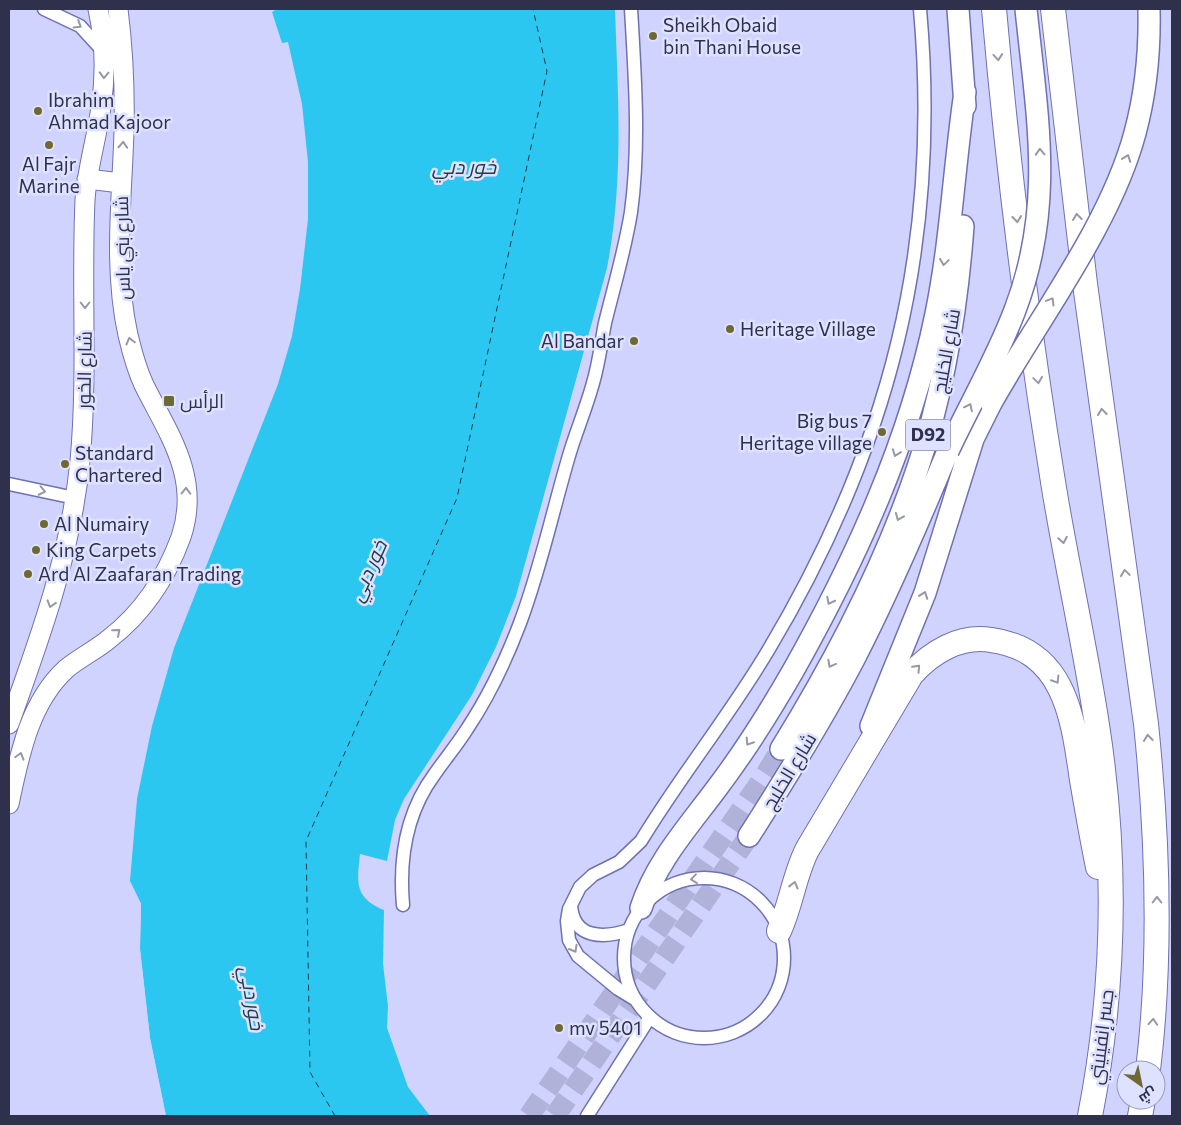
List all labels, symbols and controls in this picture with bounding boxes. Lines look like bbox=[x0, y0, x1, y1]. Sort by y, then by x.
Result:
place label: Sheikh Obaid bin Thani House bbox=[663, 13, 801, 58]
one-way arrow bbox=[72, 19, 81, 29]
marker: Sheikh Obaid bin Thani House bbox=[647, 30, 659, 42]
one-way arrow bbox=[993, 54, 1004, 62]
one-way arrow bbox=[98, 71, 109, 79]
place label: Ibrahim Ahmad Kajoor bbox=[48, 88, 171, 133]
marker: Ibrahim Ahmad Kajoor bbox=[32, 105, 44, 117]
marker: Al Fajr Marine bbox=[43, 139, 55, 151]
one-way arrow bbox=[118, 141, 129, 149]
one-way arrow bbox=[1035, 148, 1046, 156]
place label: Al Fajr Marine bbox=[18, 152, 80, 197]
water label: خور دبي bbox=[432, 154, 497, 183]
one-way arrow bbox=[1121, 154, 1131, 163]
street label: شارع بني ياس bbox=[109, 196, 138, 300]
one-way arrow bbox=[1072, 212, 1083, 220]
one-way arrow bbox=[1011, 215, 1022, 223]
one-way arrow bbox=[940, 258, 950, 266]
one-way arrow bbox=[1045, 298, 1055, 307]
one-way arrow bbox=[80, 302, 90, 309]
street label: شارع الخليج bbox=[927, 307, 967, 396]
place label: Heritage Village bbox=[740, 317, 876, 340]
marker: Heritage Village bbox=[724, 323, 736, 335]
place label: Al Bandar bbox=[541, 329, 624, 352]
street label: شارع الخور bbox=[71, 331, 99, 410]
marker: Al Bandar bbox=[628, 335, 640, 347]
one-way arrow bbox=[125, 336, 136, 345]
one-way arrow bbox=[1032, 376, 1042, 384]
place label: الرأس bbox=[180, 389, 224, 413]
marker: الرأس bbox=[162, 394, 176, 408]
one-way arrow bbox=[963, 403, 973, 412]
one-way arrow bbox=[1097, 408, 1108, 416]
place label: Big bus 7 Heritage village bbox=[739, 409, 872, 454]
road number: D92 bbox=[906, 420, 950, 450]
marker: Big bus 7 Heritage village bbox=[876, 426, 888, 438]
place label: Standard Chartered bbox=[75, 441, 162, 486]
one-way arrow bbox=[892, 448, 902, 457]
marker: Standard Chartered bbox=[59, 458, 71, 470]
one-way arrow bbox=[38, 485, 46, 496]
one-way arrow bbox=[181, 487, 191, 495]
place label: Al Numairy bbox=[54, 512, 150, 535]
one-way arrow bbox=[895, 512, 906, 521]
marker: Al Numairy bbox=[38, 518, 50, 530]
water label: خور دبي bbox=[343, 535, 396, 607]
one-way arrow bbox=[1057, 536, 1067, 545]
place label: King Carpets bbox=[46, 538, 157, 561]
marker: King Carpets bbox=[30, 544, 42, 556]
place label: Ard Al Zaafaran Trading bbox=[38, 562, 241, 585]
marker: Ard Al Zaafaran Trading bbox=[22, 568, 34, 580]
one-way arrow bbox=[1120, 569, 1130, 578]
one-way arrow bbox=[918, 592, 928, 600]
one-way arrow bbox=[826, 596, 836, 605]
one-way arrow bbox=[47, 599, 57, 608]
one-way arrow bbox=[111, 630, 120, 638]
one-way arrow bbox=[827, 659, 837, 668]
one-way arrow bbox=[911, 665, 920, 674]
one-way arrow bbox=[1050, 675, 1060, 684]
street label: شارع الخليج bbox=[757, 728, 823, 815]
one-way arrow bbox=[1142, 733, 1153, 741]
one-way arrow bbox=[746, 736, 755, 746]
one-way arrow bbox=[14, 752, 25, 761]
one-way arrow bbox=[690, 873, 698, 884]
one-way arrow bbox=[788, 880, 799, 889]
one-way arrow bbox=[1152, 896, 1162, 904]
one-way arrow bbox=[568, 944, 578, 953]
water label: خور دبي bbox=[231, 964, 271, 1033]
street label: جسر إنفينيتي bbox=[1083, 988, 1122, 1087]
place label: mv 5401 bbox=[569, 1016, 642, 1039]
one-way arrow bbox=[1148, 1017, 1159, 1025]
marker: mv 5401 bbox=[553, 1022, 565, 1034]
north arrow bbox=[1116, 1060, 1166, 1110]
text: ش bbox=[1136, 1083, 1161, 1108]

